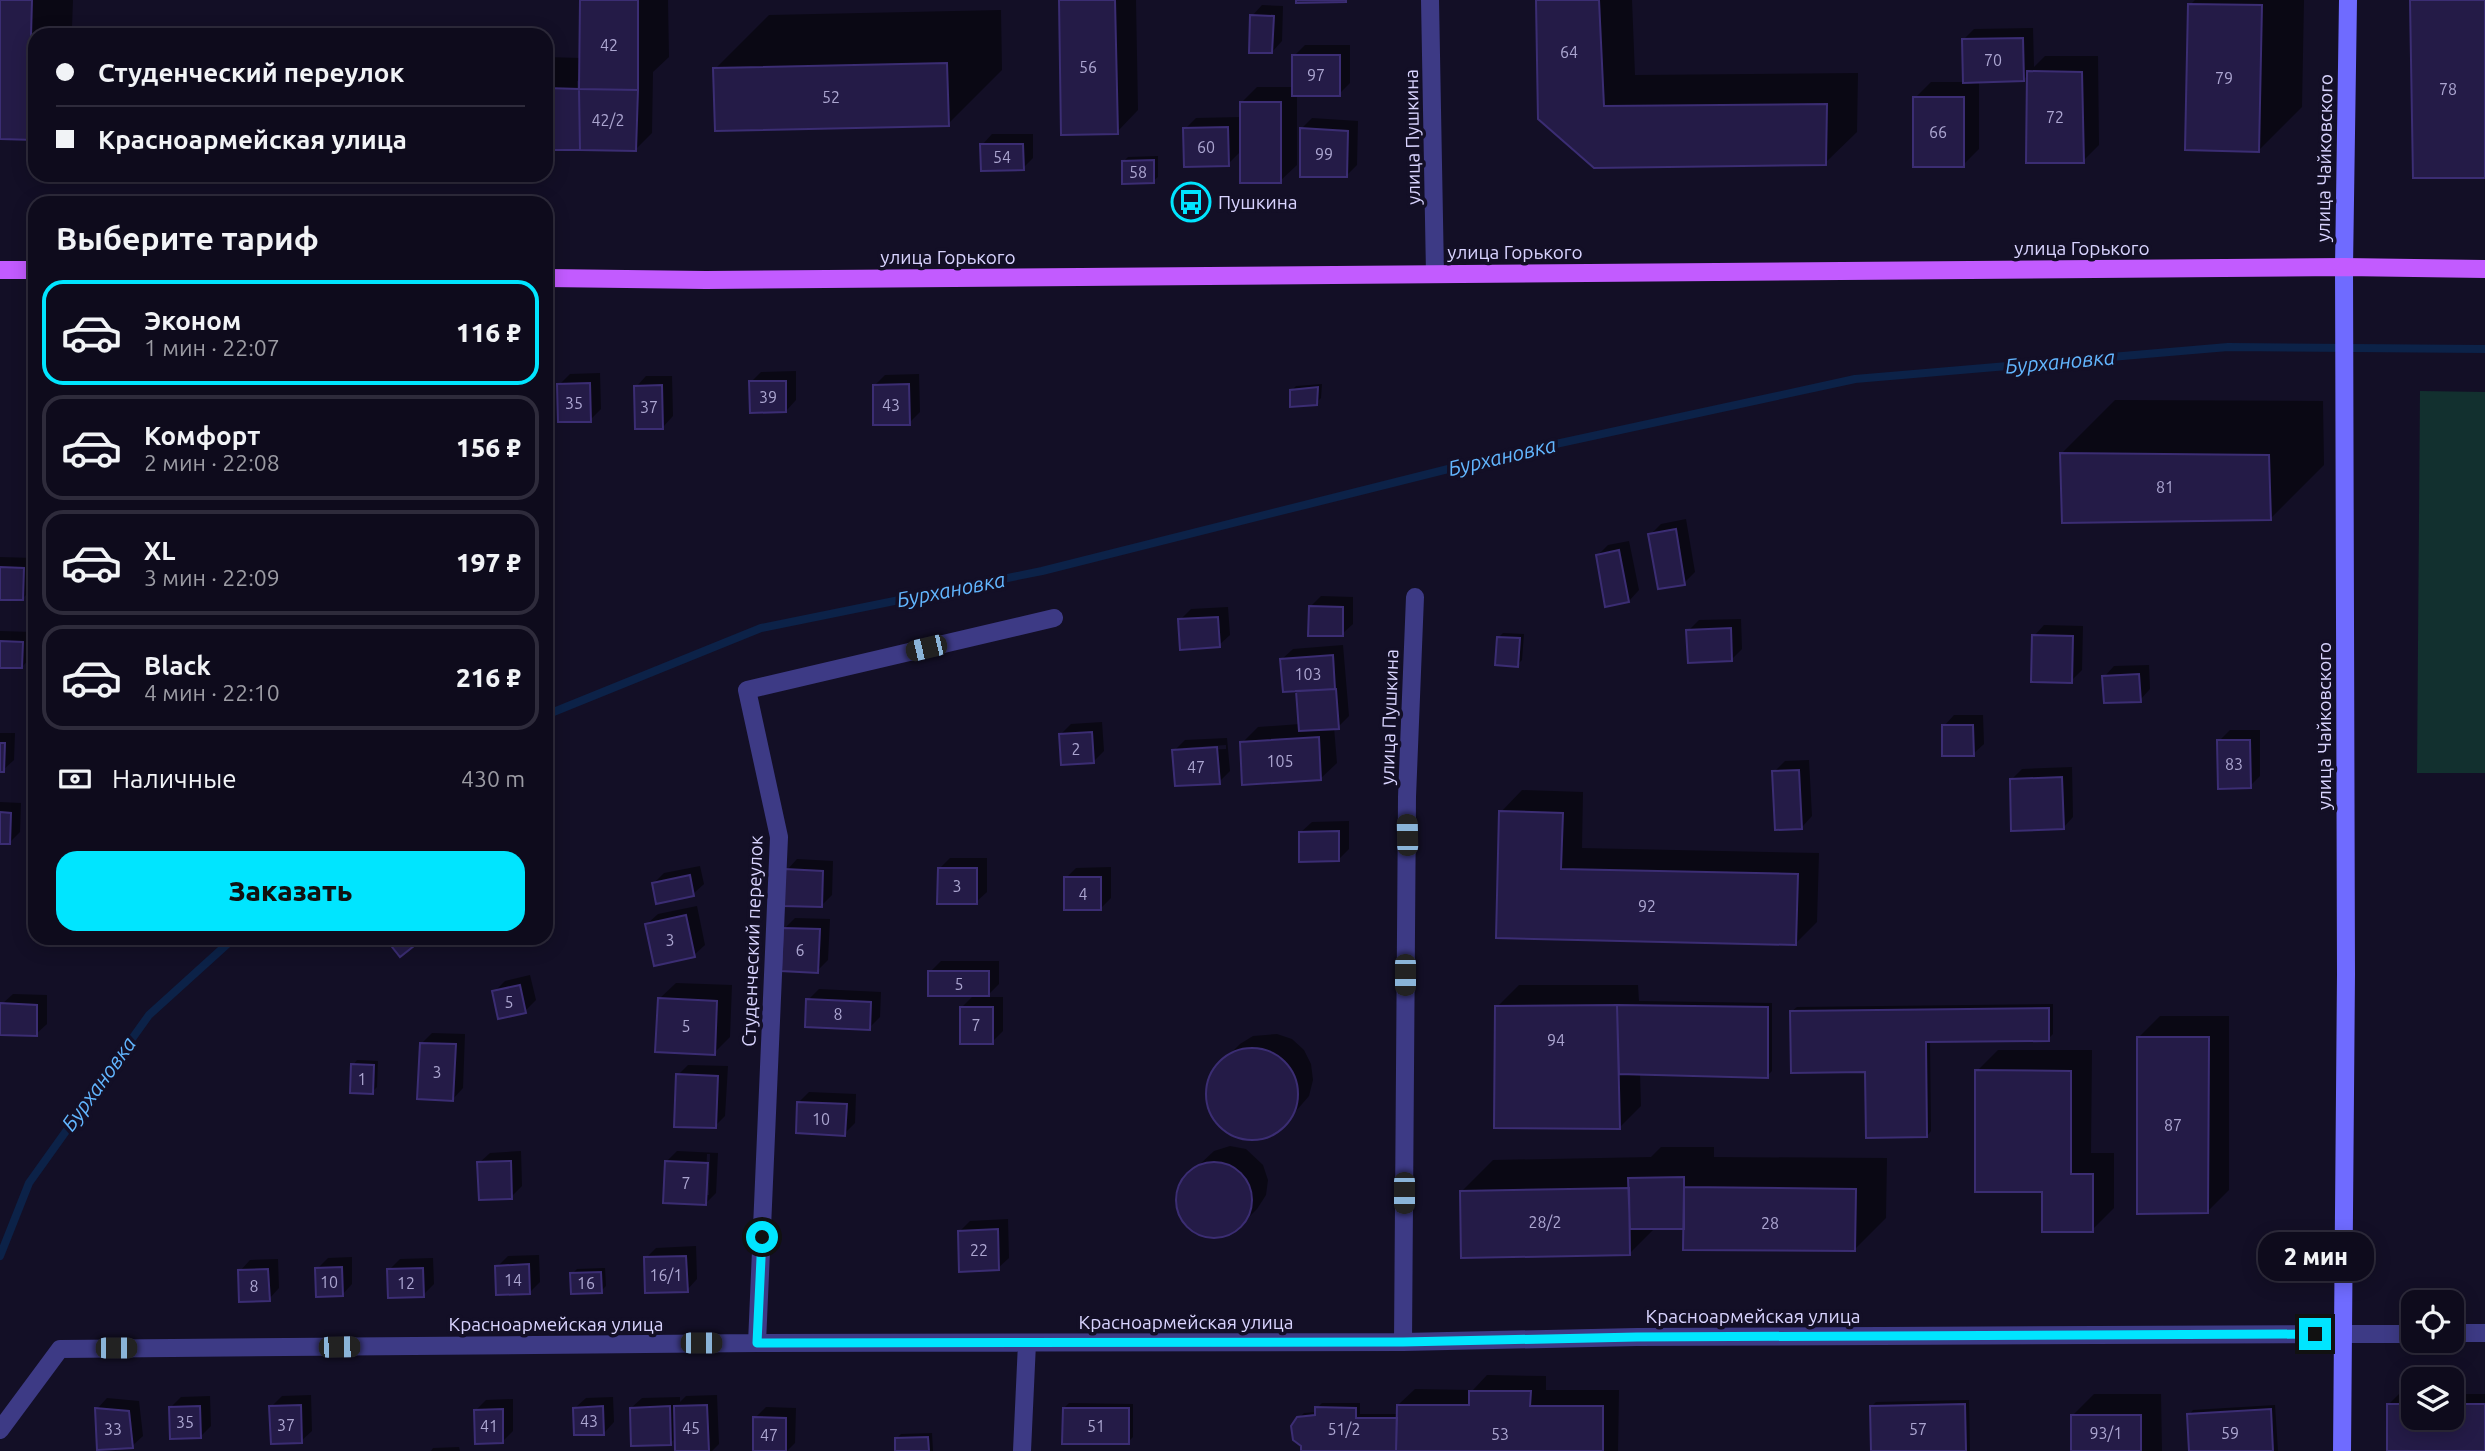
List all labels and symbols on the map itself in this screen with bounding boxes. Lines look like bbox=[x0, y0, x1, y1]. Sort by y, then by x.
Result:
house number: 42 bbox=[600, 36, 618, 54]
house number: 64 bbox=[1560, 43, 1578, 61]
house number: 70 bbox=[1984, 51, 2002, 69]
house number: 56 bbox=[1079, 58, 1097, 76]
house number: 97 bbox=[1307, 66, 1325, 84]
street label: улица Пушкина bbox=[1400, 69, 1424, 205]
house number: 79 bbox=[2215, 69, 2233, 87]
street label: улица Чайковского bbox=[2312, 74, 2336, 242]
house number: 78 bbox=[2439, 80, 2457, 98]
house number: 52 bbox=[822, 88, 840, 106]
house number: 72 bbox=[2046, 108, 2064, 126]
house number: 42/2 bbox=[592, 111, 624, 129]
house number: 66 bbox=[1929, 123, 1947, 141]
house number: 60 bbox=[1197, 138, 1215, 156]
house number: 99 bbox=[1315, 145, 1333, 163]
house number: 54 bbox=[993, 148, 1011, 166]
house number: 58 bbox=[1129, 163, 1147, 181]
bus stop icon: Пушкина bbox=[1170, 181, 1212, 223]
place label: Пушкина bbox=[1218, 191, 1298, 213]
street label: улица Горького bbox=[2014, 237, 2150, 259]
street label: улица Горького bbox=[1447, 241, 1583, 263]
street label: улица Горького bbox=[880, 246, 1016, 268]
water label: Бурхановка bbox=[2004, 344, 2116, 378]
house number: 39 bbox=[759, 388, 777, 406]
house number: 35 bbox=[565, 394, 583, 412]
house number: 43 bbox=[882, 396, 900, 414]
house number: 37 bbox=[640, 398, 658, 416]
water label: Бурхановка bbox=[1445, 432, 1558, 480]
house number: 81 bbox=[2156, 478, 2174, 496]
water label: Бурхановка bbox=[894, 567, 1007, 611]
car bbox=[904, 633, 949, 663]
street label: улица Чайковского bbox=[2313, 642, 2335, 810]
street label: улица Пушкина bbox=[1376, 649, 1402, 785]
house number: 103 bbox=[1294, 665, 1322, 683]
house number: 2 bbox=[1071, 740, 1081, 758]
house number: 105 bbox=[1266, 752, 1294, 770]
house number: 83 bbox=[2225, 755, 2243, 773]
house number: 47 bbox=[1187, 758, 1205, 776]
car bbox=[1397, 814, 1418, 856]
street label: Студенческий переулок bbox=[737, 835, 767, 1047]
house number: 3 bbox=[952, 877, 962, 895]
house number: 4 bbox=[1078, 885, 1088, 903]
house number: 92 bbox=[1638, 897, 1656, 915]
house number: 3 bbox=[665, 931, 675, 949]
house number: 6 bbox=[795, 941, 805, 959]
car bbox=[1395, 954, 1416, 996]
house number: 5 bbox=[954, 975, 964, 993]
house number: 5 bbox=[504, 993, 514, 1011]
house number: 8 bbox=[833, 1005, 843, 1023]
house number: 7 bbox=[971, 1016, 981, 1034]
house number: 5 bbox=[681, 1017, 691, 1035]
house number: 94 bbox=[1547, 1031, 1565, 1049]
water label: Бурхановка bbox=[56, 1032, 140, 1135]
house number: 3 bbox=[432, 1063, 442, 1081]
house number: 1 bbox=[357, 1070, 367, 1088]
house number: 10 bbox=[812, 1110, 830, 1128]
house number: 87 bbox=[2164, 1116, 2182, 1134]
car bbox=[1394, 1172, 1415, 1214]
house number: 7 bbox=[681, 1174, 691, 1192]
house number: 28/2 bbox=[1529, 1213, 1561, 1231]
house number: 28 bbox=[1761, 1214, 1779, 1232]
route start bbox=[746, 1221, 778, 1253]
callout: 2 мин bbox=[2257, 1232, 2373, 1282]
house number: 22 bbox=[970, 1241, 988, 1259]
house number: 16/1 bbox=[650, 1266, 682, 1284]
house number: 14 bbox=[504, 1271, 522, 1289]
house number: 10 bbox=[320, 1273, 338, 1291]
house number: 12 bbox=[397, 1274, 415, 1292]
house number: 16 bbox=[577, 1274, 595, 1292]
house number: 8 bbox=[249, 1277, 259, 1295]
street label: Красноармейская улица bbox=[1646, 1305, 1860, 1327]
street label: Красноармейская улица bbox=[1079, 1311, 1293, 1333]
street label: Красноармейская улица bbox=[449, 1313, 663, 1335]
route end bbox=[2299, 1318, 2331, 1350]
car bbox=[681, 1333, 723, 1354]
car bbox=[318, 1336, 361, 1358]
car bbox=[96, 1338, 138, 1359]
house number: 43 bbox=[580, 1412, 598, 1430]
house number: 35 bbox=[176, 1413, 194, 1431]
house number: 37 bbox=[277, 1416, 295, 1434]
house number: 41 bbox=[480, 1417, 498, 1435]
house number: 51 bbox=[1087, 1417, 1105, 1435]
house number: 45 bbox=[682, 1419, 700, 1437]
house number: 33 bbox=[104, 1420, 122, 1438]
house number: 51/2 bbox=[1328, 1420, 1360, 1438]
house number: 57 bbox=[1909, 1420, 1927, 1438]
house number: 93/1 bbox=[2090, 1424, 2122, 1442]
house number: 59 bbox=[2221, 1424, 2239, 1442]
house number: 53 bbox=[1491, 1425, 1509, 1443]
house number: 47 bbox=[760, 1426, 778, 1444]

